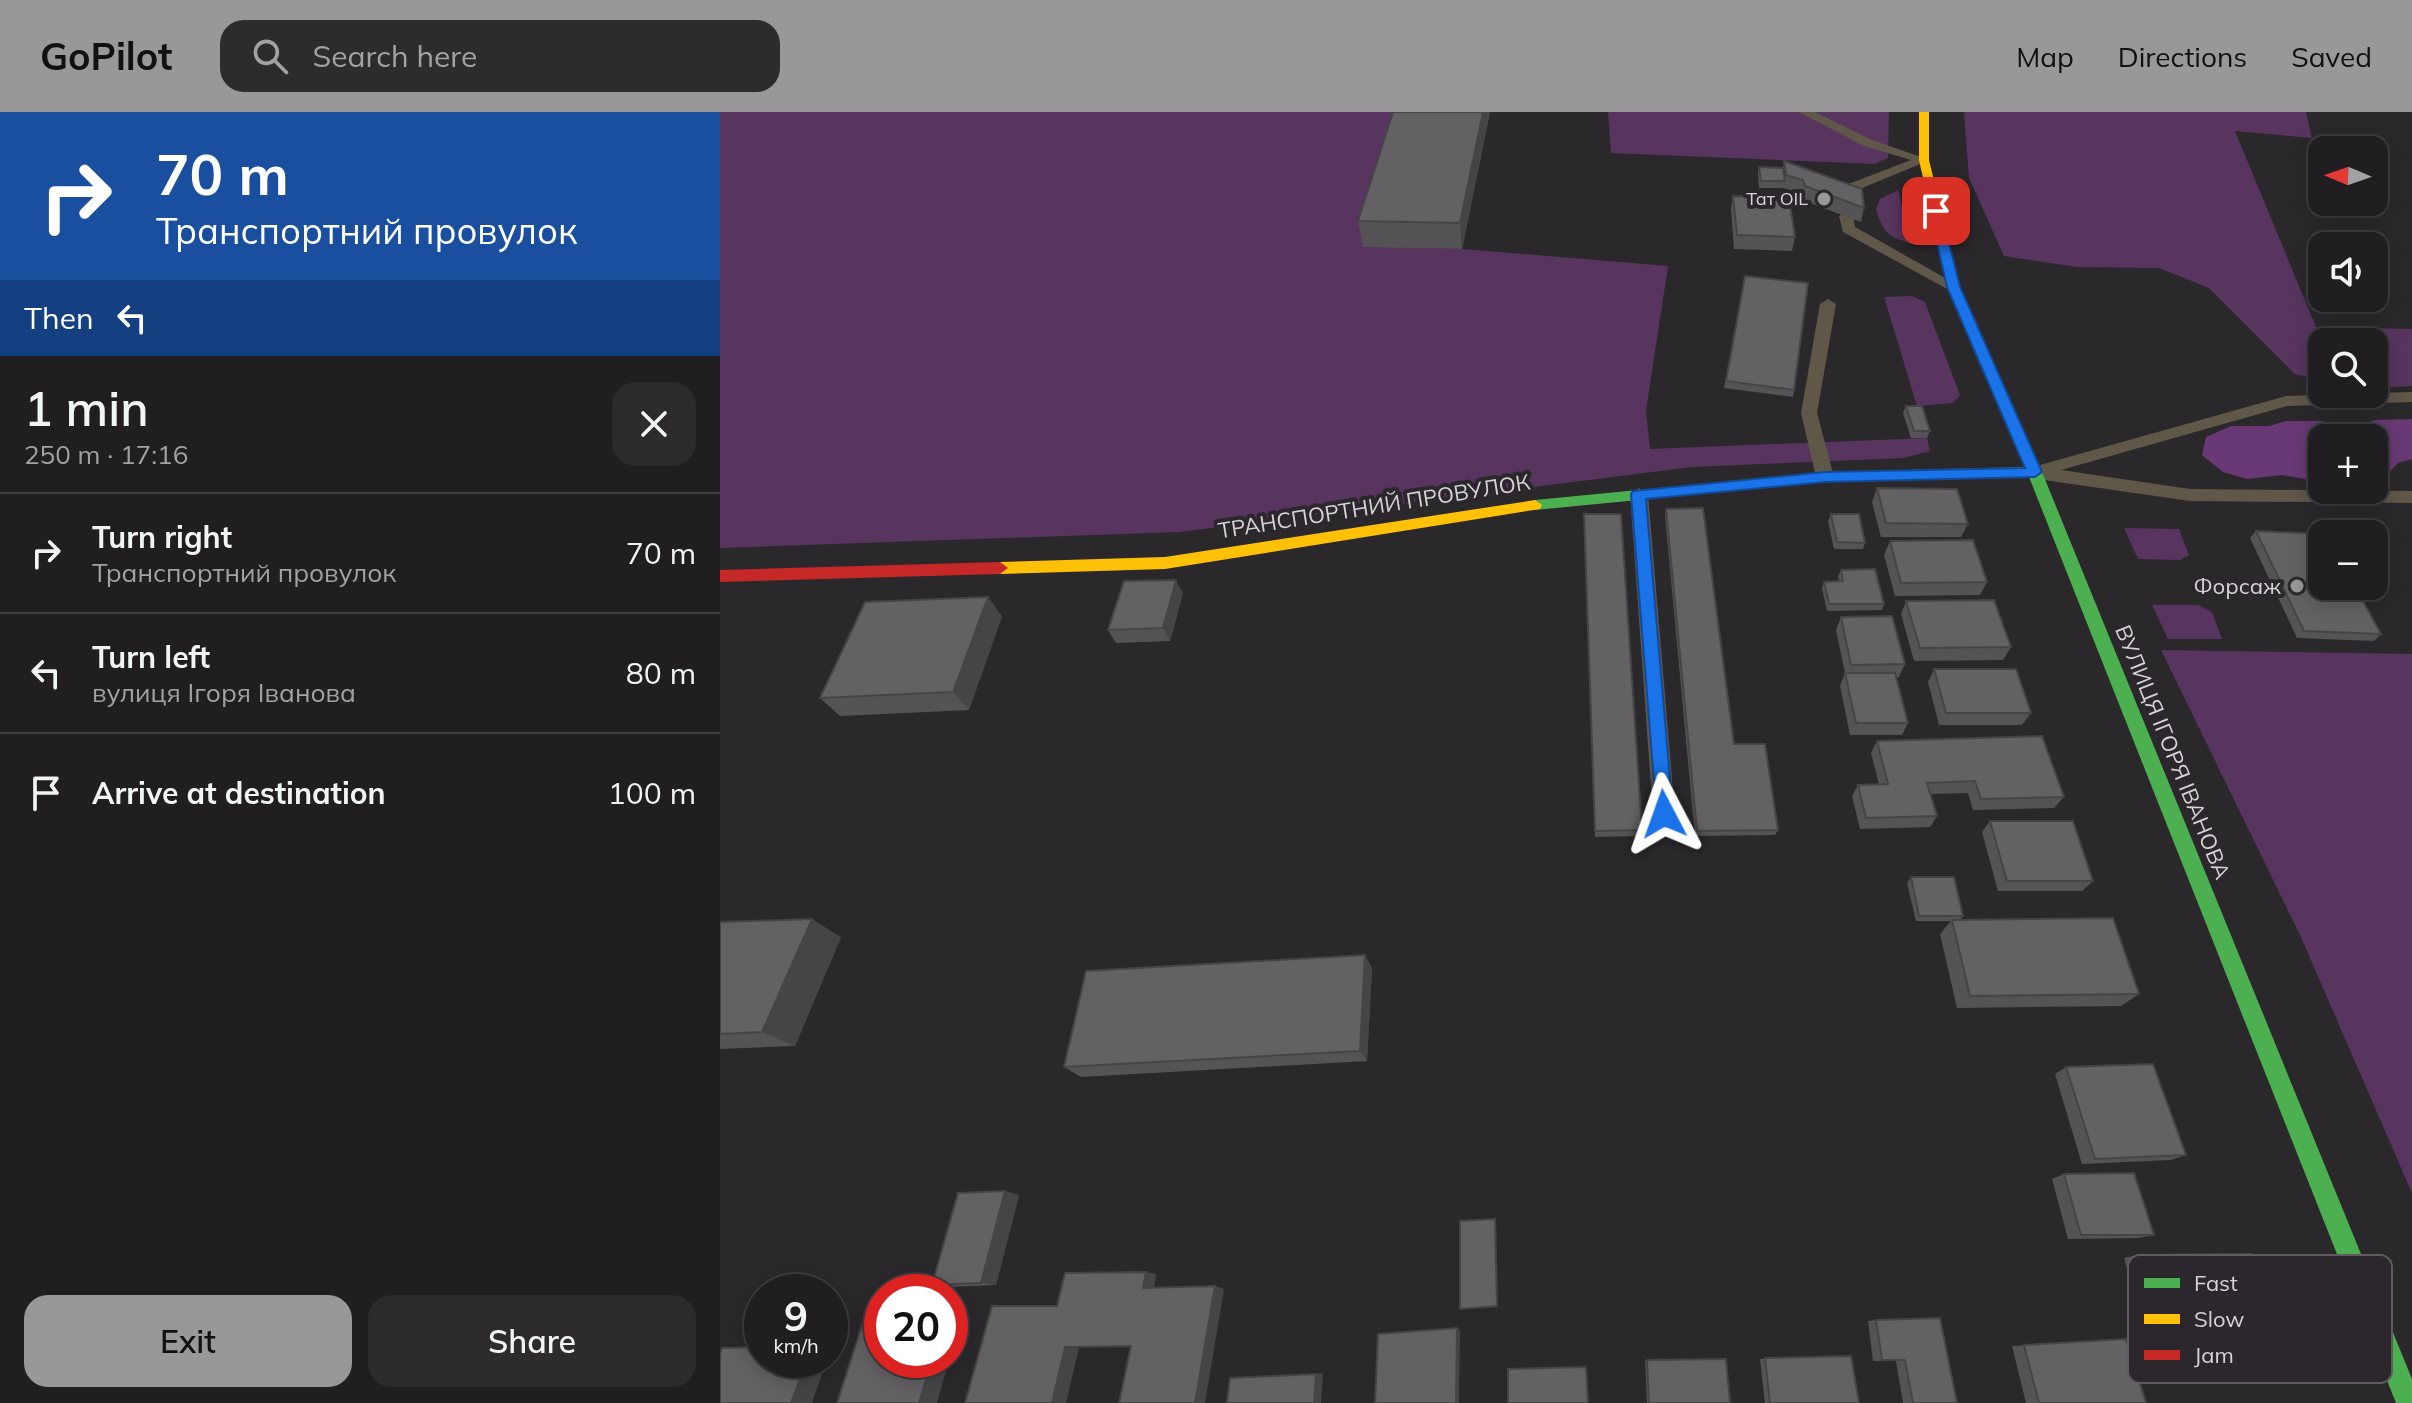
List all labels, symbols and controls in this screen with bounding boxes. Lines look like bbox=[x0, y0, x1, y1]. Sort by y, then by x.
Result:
search box bbox=[220, 20, 780, 92]
text: GoPilot bbox=[40, 32, 172, 80]
icon: search bbox=[248, 34, 292, 78]
text: Search here bbox=[312, 37, 477, 75]
text: Map bbox=[2016, 39, 2074, 74]
text: Directions bbox=[2118, 39, 2247, 74]
text: Saved bbox=[2291, 39, 2372, 74]
north arrow bbox=[2308, 136, 2388, 216]
map controls bbox=[2308, 136, 2388, 600]
text: 70 m bbox=[156, 139, 289, 209]
icon: right bbox=[24, 144, 128, 248]
pin bbox=[1902, 177, 1970, 245]
place label: Тат OIL bbox=[1746, 187, 1808, 210]
icon: arrive bbox=[1914, 189, 1958, 233]
marker: Тат OIL bbox=[1815, 190, 1833, 208]
text: Транспортний провулок bbox=[156, 208, 577, 253]
button: sound bbox=[2308, 232, 2388, 312]
icon: left bbox=[110, 296, 154, 340]
text: Then bbox=[24, 299, 94, 337]
button: search bbox=[2308, 328, 2388, 408]
text: 1 min bbox=[24, 378, 149, 438]
button: close bbox=[612, 382, 696, 466]
button: + bbox=[2308, 424, 2388, 504]
text: 250 m · 17:16 bbox=[24, 438, 188, 471]
street label: ТРАНСПОРТНИЙ ПРОВУЛОК bbox=[1216, 467, 1533, 545]
text: Turn right bbox=[92, 518, 232, 556]
button: − bbox=[2308, 520, 2388, 600]
icon: right bbox=[24, 531, 68, 575]
text: 70 m bbox=[626, 534, 696, 572]
text: Транспортний провулок bbox=[92, 556, 396, 589]
place label: Форсаж bbox=[2193, 572, 2281, 600]
marker: Форсаж bbox=[2288, 577, 2306, 595]
street label: ВУЛИЦЯ ІГОРЯ ІВАНОВА bbox=[2109, 621, 2237, 883]
text: Turn left bbox=[92, 638, 210, 676]
icon: left bbox=[24, 651, 68, 695]
text: 80 m bbox=[626, 654, 696, 692]
text: вулиця Ігоря Іванова bbox=[92, 676, 356, 709]
icon: arrive bbox=[24, 771, 68, 815]
position arrow bbox=[1622, 772, 1706, 856]
text: Arrive at destination bbox=[92, 774, 386, 812]
text: 100 m bbox=[608, 774, 696, 812]
legend bbox=[2128, 1255, 2392, 1383]
text: Fast bbox=[2194, 1269, 2238, 1297]
speed limit sign: 20 bbox=[864, 1274, 968, 1378]
text: 9 bbox=[784, 1291, 808, 1341]
button: Exit bbox=[24, 1295, 352, 1387]
button: Share bbox=[368, 1295, 696, 1387]
text: Slow bbox=[2194, 1305, 2244, 1333]
text: km/h bbox=[773, 1333, 819, 1358]
text: Jam bbox=[2194, 1341, 2234, 1369]

